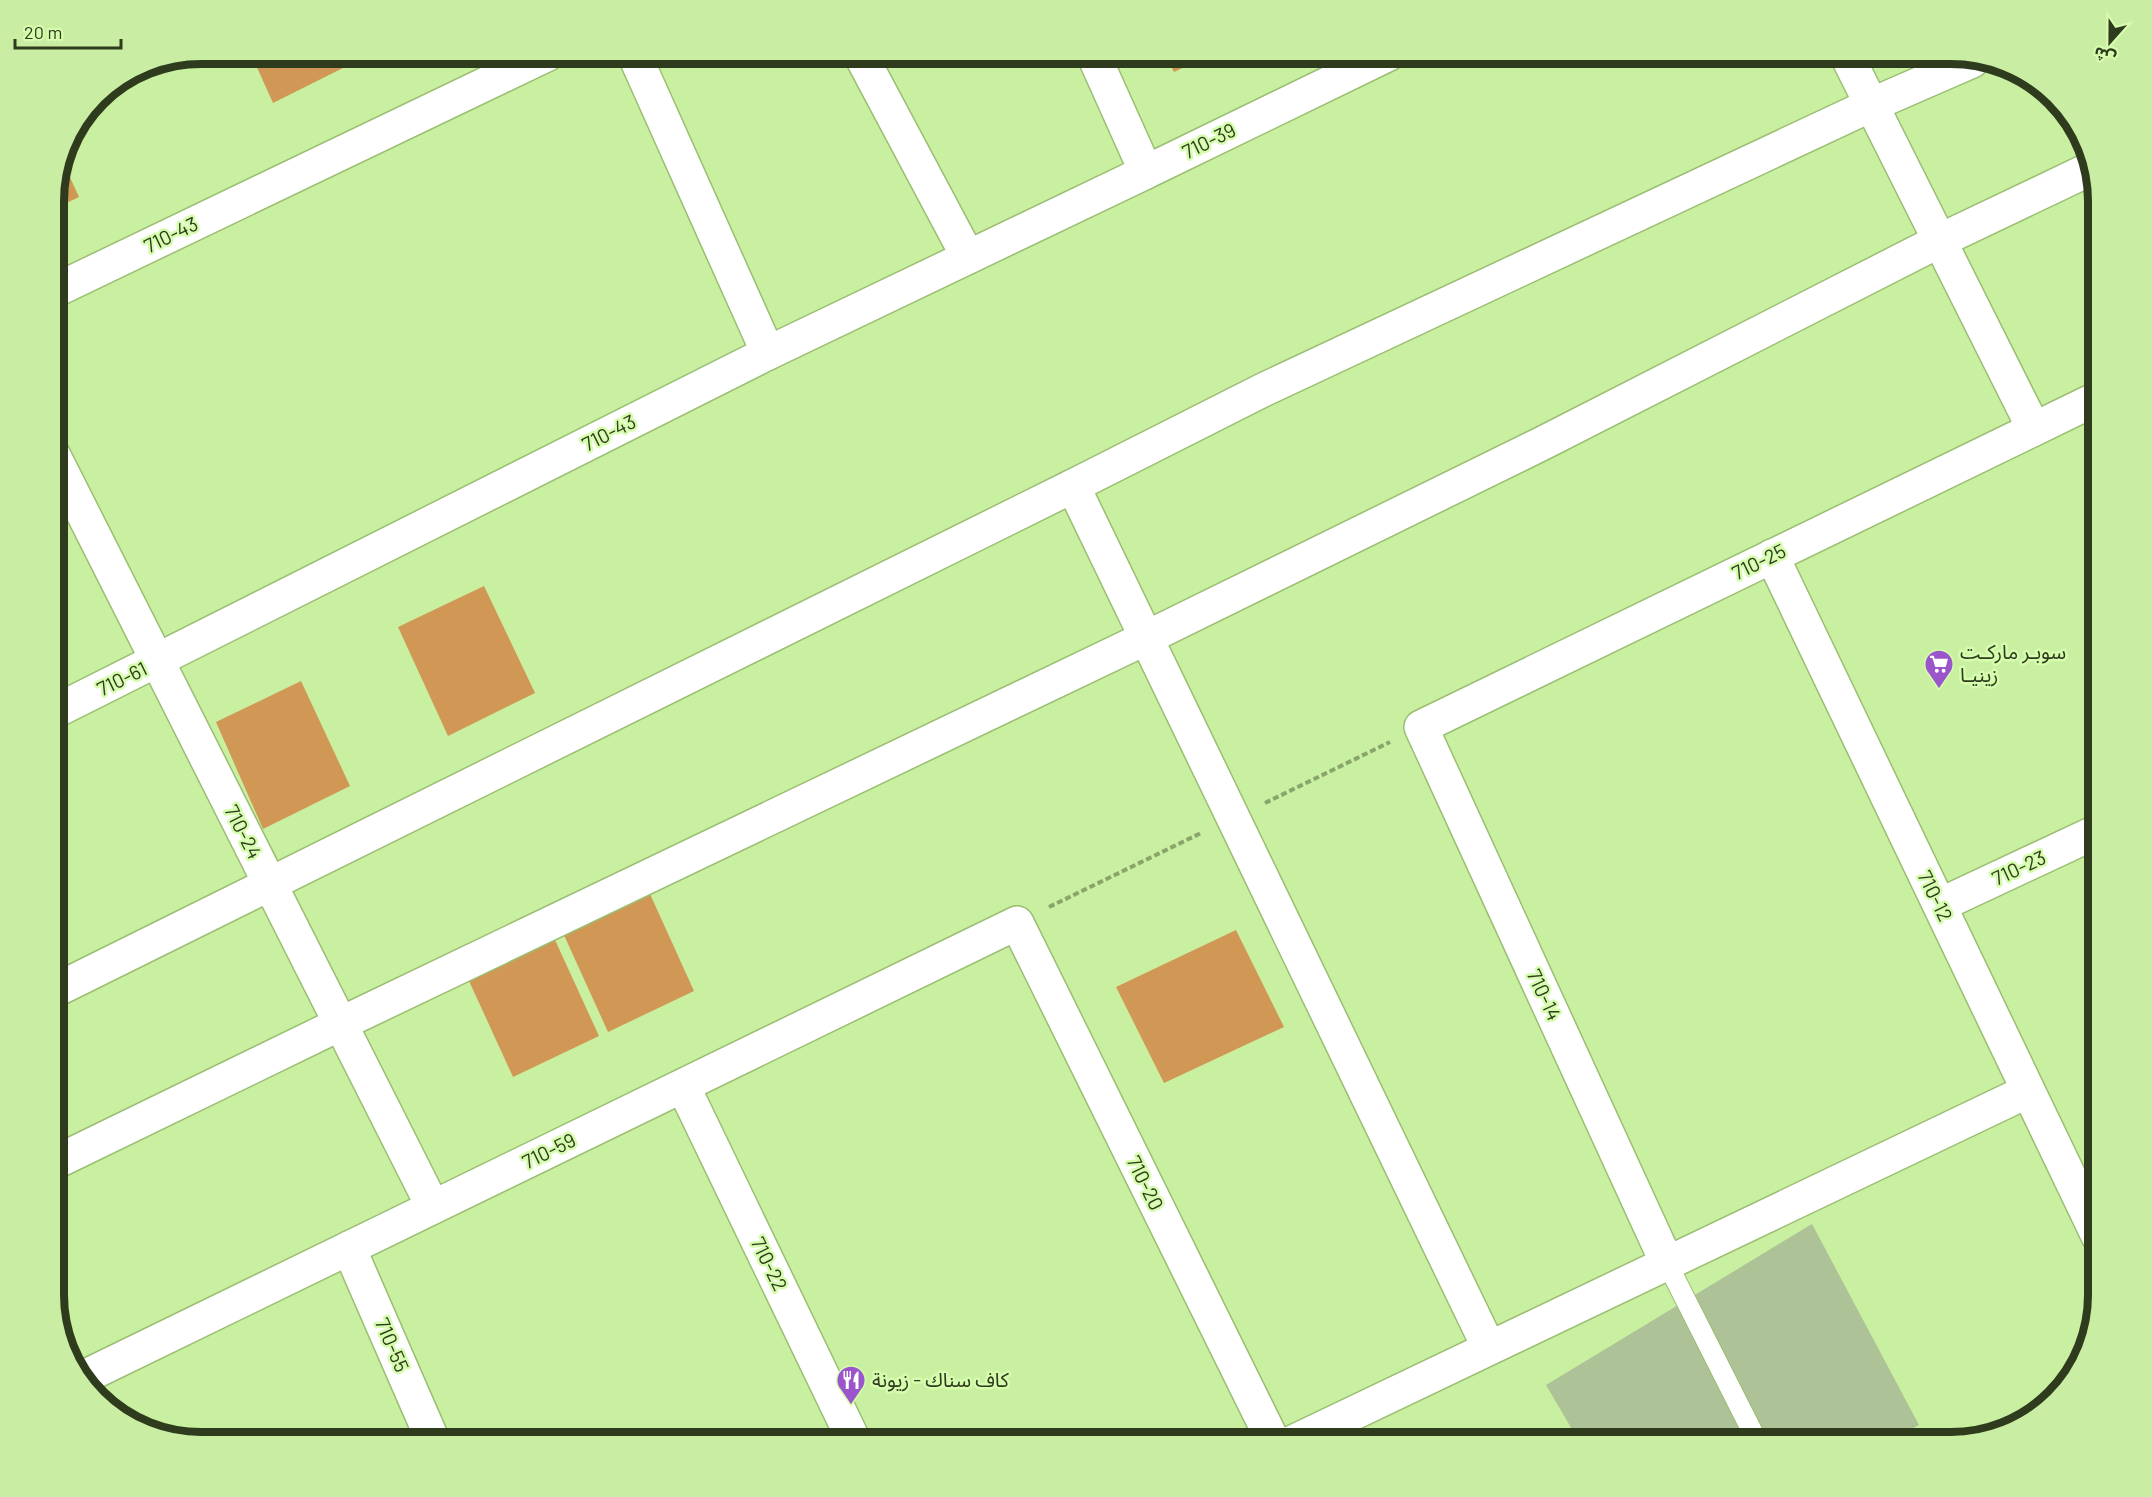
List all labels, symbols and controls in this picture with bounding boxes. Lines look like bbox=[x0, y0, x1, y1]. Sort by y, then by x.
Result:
scale bar bbox=[15, 12, 122, 50]
north arrow bbox=[2080, 12, 2140, 72]
text: 20 m bbox=[24, 21, 62, 43]
text: ش bbox=[2091, 43, 2118, 69]
street label: 710-39 bbox=[1178, 117, 1239, 163]
street label: 710-43 bbox=[140, 211, 201, 257]
street label: 710-43 bbox=[578, 408, 639, 456]
street label: 710-25 bbox=[1728, 538, 1789, 584]
place label: سوبـر ماركـت زينيـا bbox=[1960, 639, 2066, 687]
supermarket icon: سوبـر ماركـت زينيـا bbox=[1923, 648, 1955, 690]
street label: 710-61 bbox=[93, 656, 150, 700]
street label: 710-24 bbox=[220, 801, 268, 863]
street label: 710-23 bbox=[1988, 844, 2049, 890]
street label: 710-12 bbox=[1913, 866, 1958, 925]
street label: 710-14 bbox=[1523, 965, 1567, 1024]
street label: 710-59 bbox=[518, 1127, 579, 1173]
street label: 710-20 bbox=[1122, 1151, 1169, 1214]
street label: 710-22 bbox=[747, 1233, 793, 1295]
street label: 710-55 bbox=[371, 1314, 415, 1375]
restaurant icon: كاف سناك - زيونة bbox=[835, 1364, 867, 1406]
place label: كاف سناك - زيونة bbox=[872, 1367, 1010, 1392]

